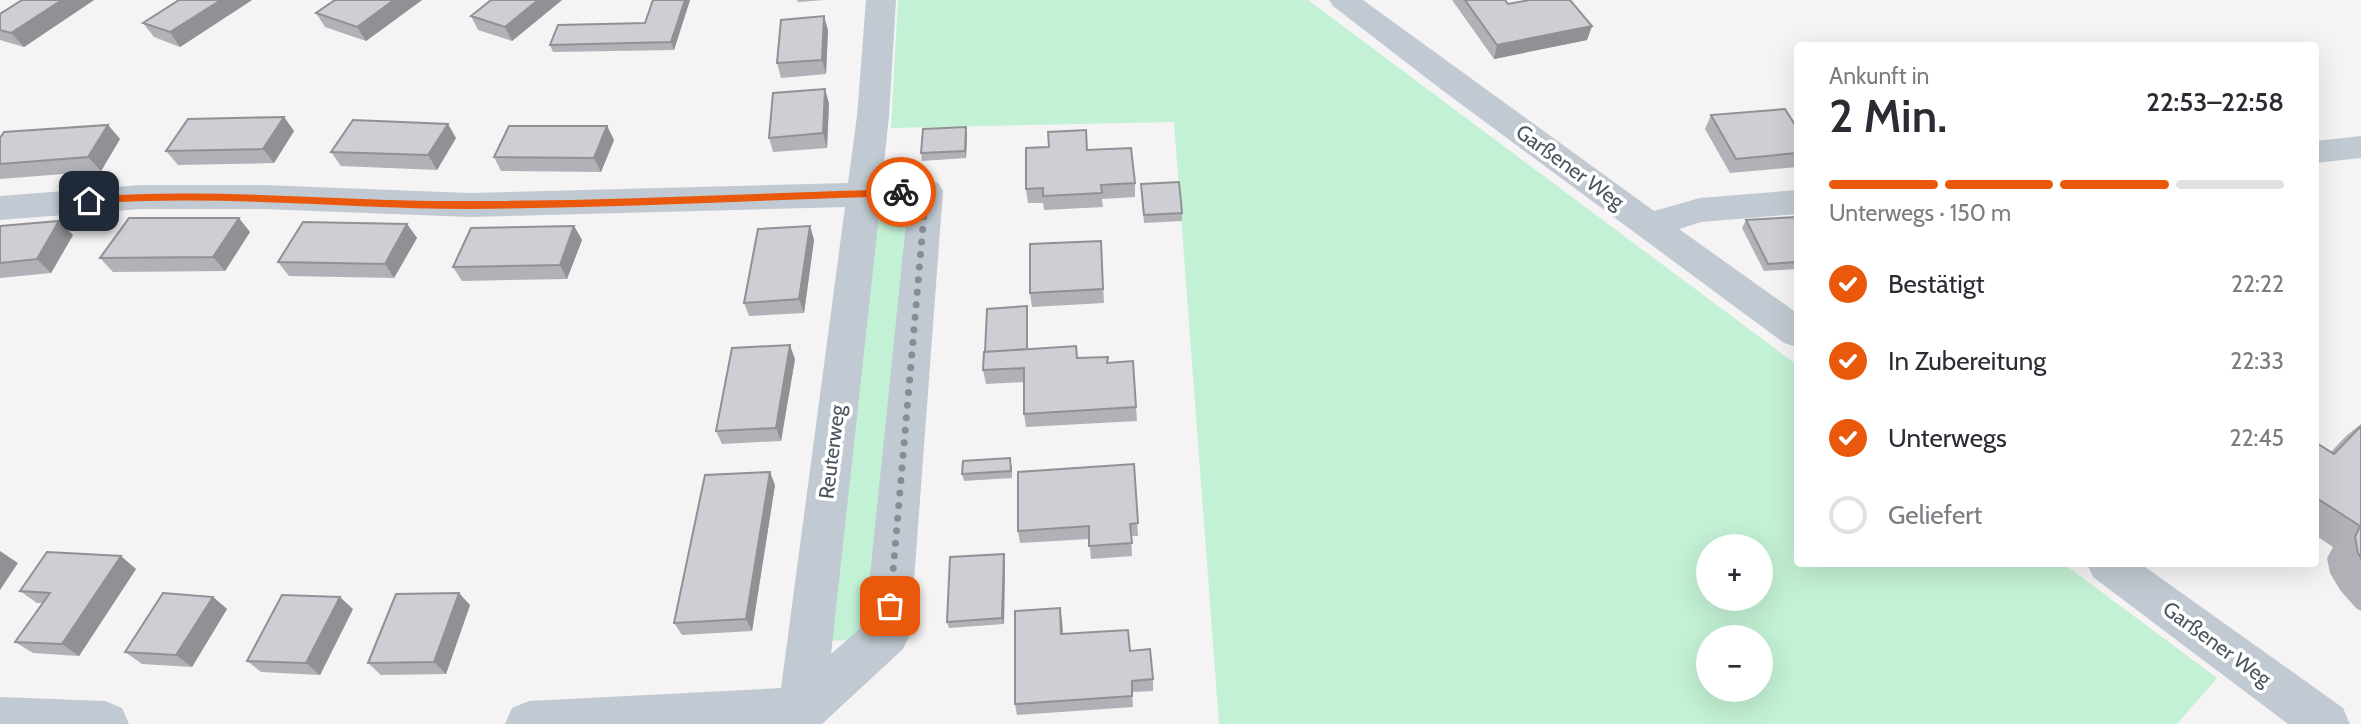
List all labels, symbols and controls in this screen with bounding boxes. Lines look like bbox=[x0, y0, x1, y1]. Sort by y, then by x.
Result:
text: Ankunft in bbox=[1829, 62, 1929, 90]
text: 22:53–22:58 bbox=[2146, 86, 2284, 118]
text: 2 Min. bbox=[1829, 88, 1947, 144]
street label: Garßener Weg bbox=[1511, 119, 1630, 215]
courier bbox=[866, 157, 936, 227]
pin bbox=[59, 171, 119, 231]
icon: bike bbox=[882, 173, 920, 211]
icon: home bbox=[70, 182, 108, 220]
text: Unterwegs · 150 m bbox=[1829, 199, 2011, 227]
icon: check bbox=[1829, 265, 1867, 303]
text: Bestätigt bbox=[1888, 268, 1985, 300]
text: 22:22 bbox=[2231, 270, 2284, 298]
icon: check bbox=[1829, 342, 1867, 380]
text: In Zubereitung bbox=[1888, 345, 2046, 377]
text: 22:33 bbox=[2230, 347, 2284, 375]
street label: Reuterweg bbox=[813, 403, 850, 500]
icon: check bbox=[1829, 419, 1867, 457]
text: Unterwegs bbox=[1888, 422, 2007, 454]
text: 22:45 bbox=[2229, 424, 2284, 452]
text: Geliefert bbox=[1888, 499, 1982, 531]
map controls bbox=[1696, 534, 1773, 702]
button: + bbox=[1696, 534, 1773, 611]
pin bbox=[860, 576, 920, 636]
icon: bag bbox=[871, 587, 909, 625]
street label: Garßener Weg bbox=[2158, 596, 2277, 692]
button: − bbox=[1696, 625, 1773, 702]

